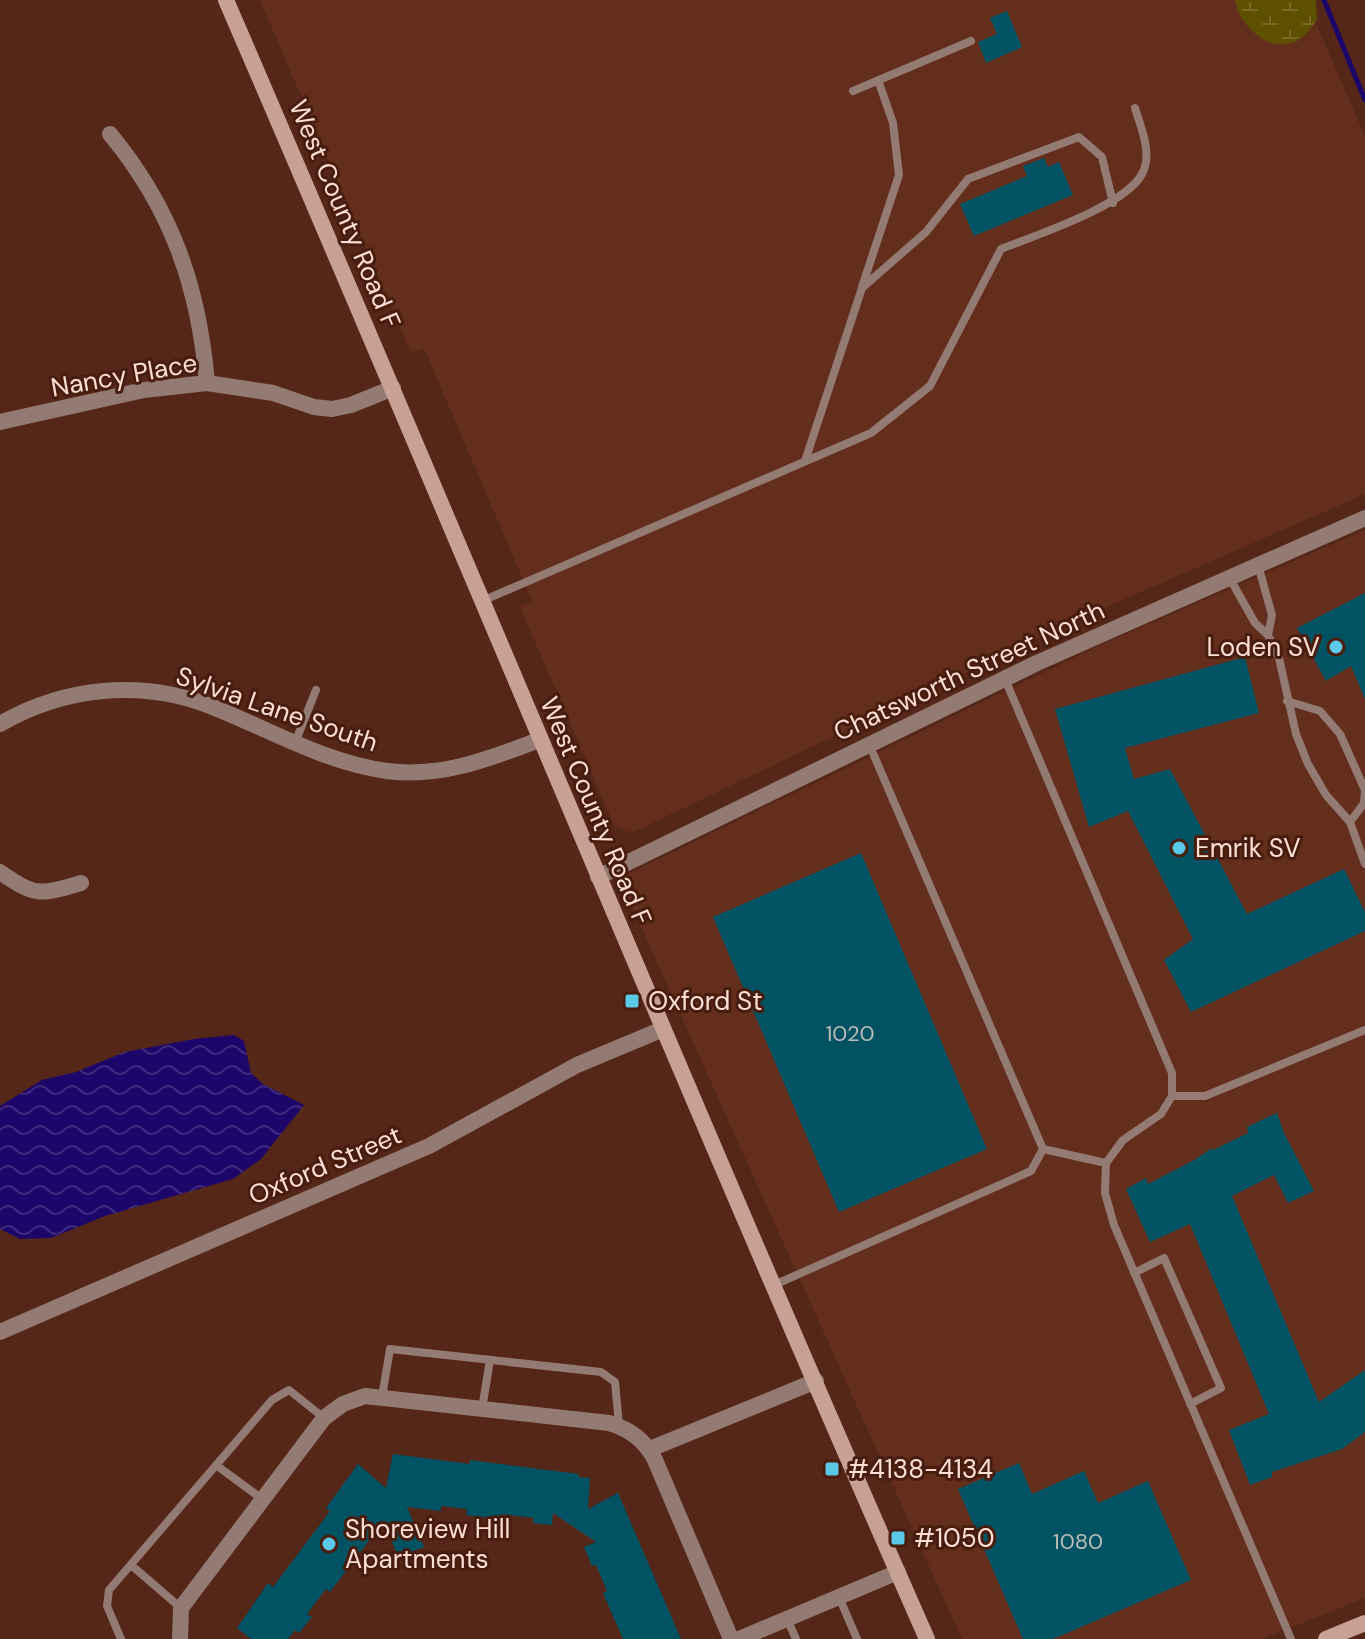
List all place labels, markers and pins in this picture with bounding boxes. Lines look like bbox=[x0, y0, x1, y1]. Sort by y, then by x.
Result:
place label: Loden SV bbox=[1207, 630, 1320, 664]
marker: Loden SV bbox=[1327, 638, 1345, 656]
place label: Emrik SV bbox=[1195, 831, 1301, 865]
marker: Emrik SV bbox=[1170, 839, 1188, 857]
place label: Oxford St bbox=[648, 984, 762, 1018]
marker: Oxford St bbox=[623, 992, 641, 1010]
place label: #4138-4134 bbox=[848, 1452, 993, 1486]
marker: #4138-4134 bbox=[823, 1460, 841, 1478]
place label: Shoreview Hill Apartments bbox=[345, 1512, 510, 1576]
place label: #1050 bbox=[914, 1521, 994, 1555]
marker: #1050 bbox=[889, 1529, 907, 1547]
marker: Shoreview Hill Apartments bbox=[320, 1535, 338, 1553]

